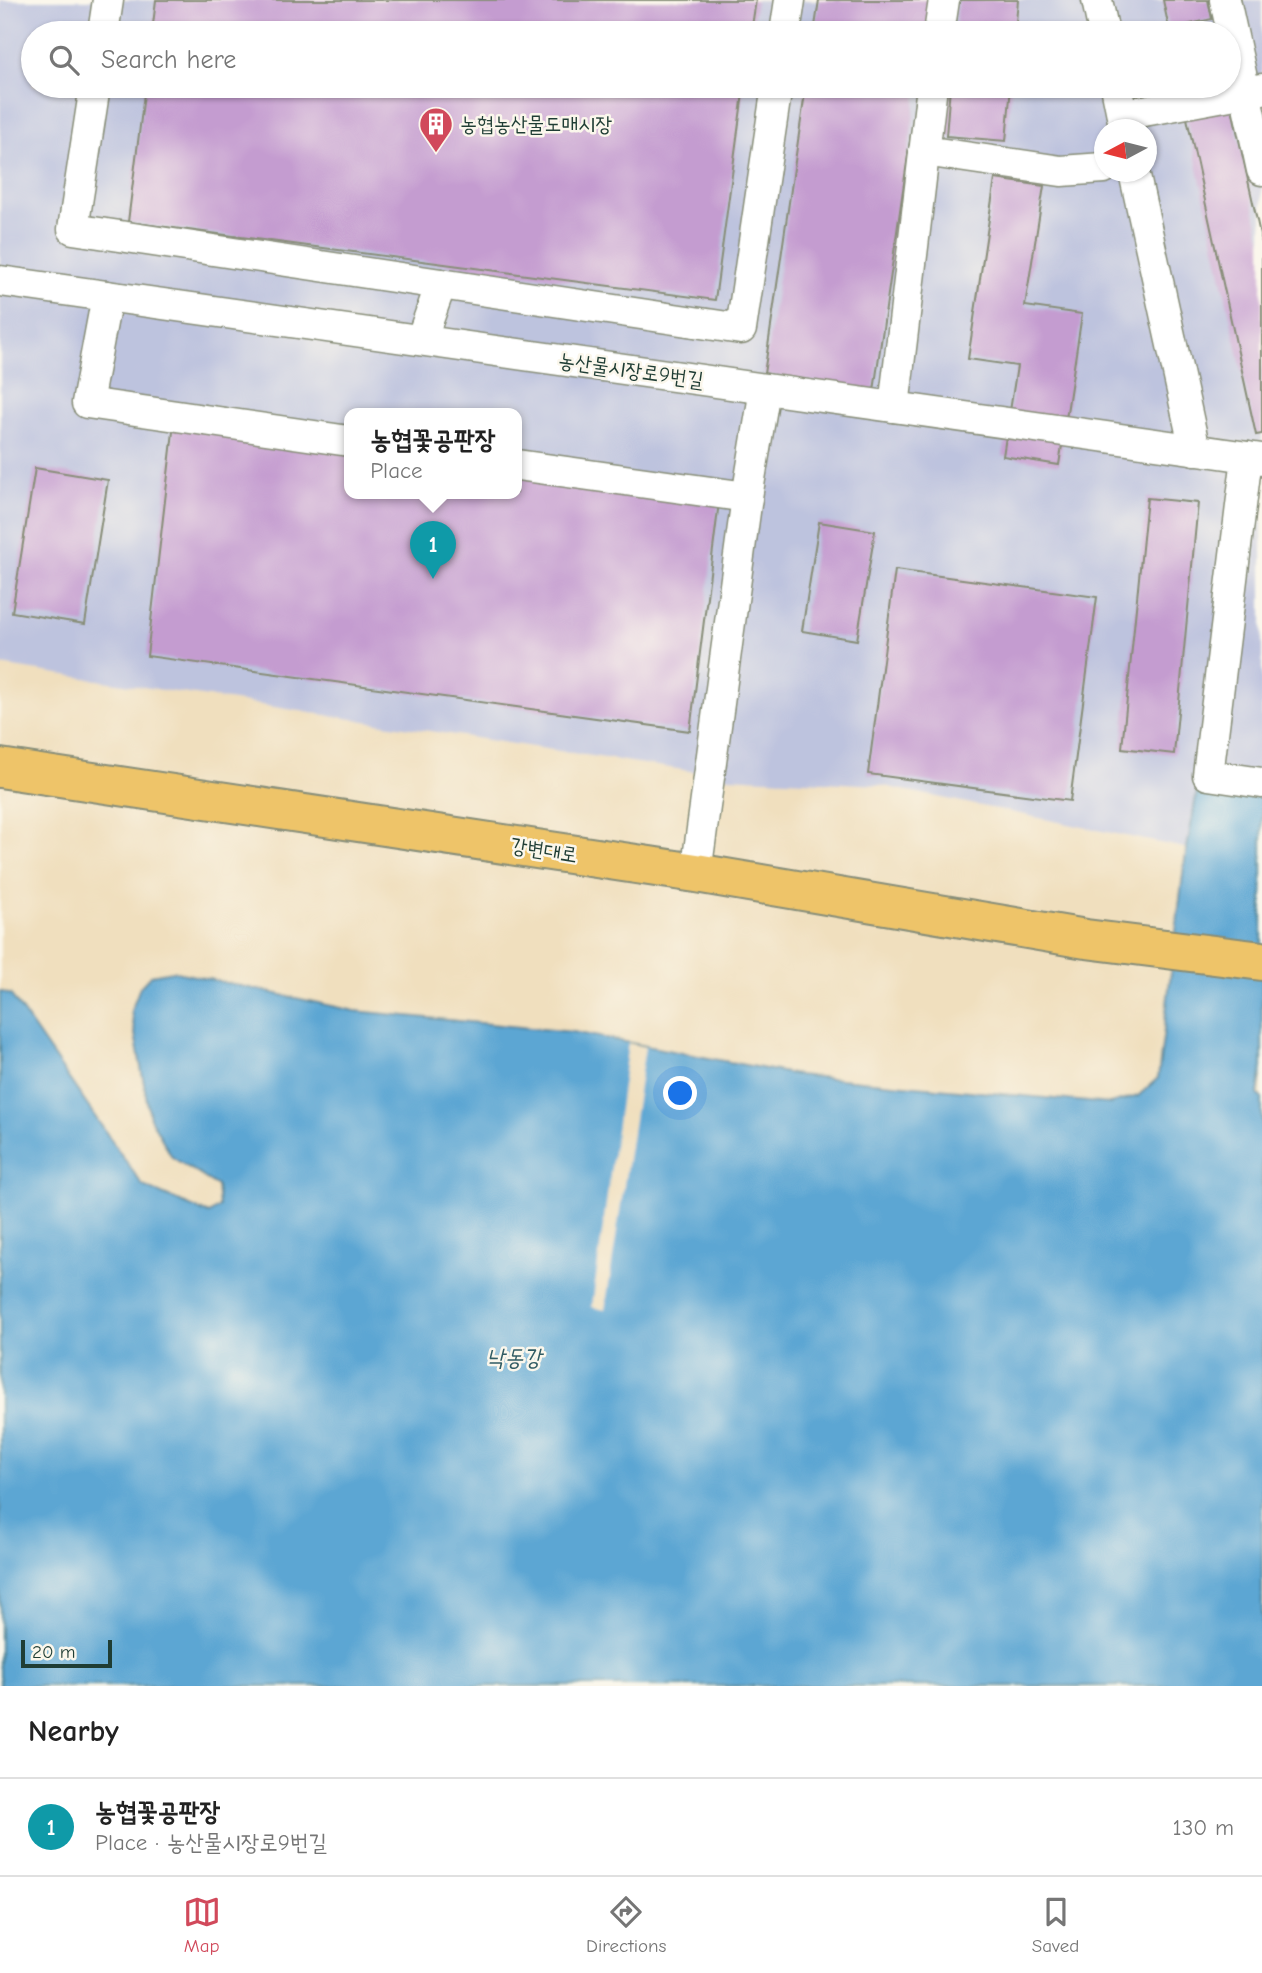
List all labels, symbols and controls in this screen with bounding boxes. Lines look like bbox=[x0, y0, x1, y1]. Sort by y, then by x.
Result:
search box bbox=[21, 21, 1241, 98]
icon: search bbox=[45, 41, 83, 79]
text: Search here bbox=[101, 45, 236, 75]
building icon: 농협농산물도매시장 bbox=[417, 105, 455, 154]
place label: 농협농산물도매시장 bbox=[460, 112, 612, 136]
north arrow bbox=[1094, 119, 1157, 182]
street label: 농산물시장로9번길 bbox=[557, 348, 705, 392]
popup bbox=[344, 408, 522, 499]
text: 농협꽃공판장 bbox=[370, 425, 496, 455]
text: Place bbox=[370, 457, 423, 484]
pin: 1 bbox=[410, 521, 456, 579]
street label: 강변대로 bbox=[509, 833, 579, 867]
your location bbox=[663, 1076, 697, 1110]
water label: 낙동강 bbox=[486, 1344, 544, 1371]
scale bar bbox=[21, 1637, 112, 1669]
text: 20 m bbox=[32, 1641, 76, 1663]
text: Nearby bbox=[28, 1714, 119, 1749]
text: 농협꽃공판장 bbox=[95, 1797, 221, 1827]
text: 1 bbox=[46, 1814, 56, 1841]
text: 130 m bbox=[1173, 1814, 1234, 1841]
text: Place · 농산물시장로9번길 bbox=[95, 1829, 327, 1856]
tab: Map bbox=[183, 1893, 221, 1957]
tab: Directions bbox=[586, 1893, 666, 1957]
tab: Saved bbox=[1032, 1893, 1079, 1957]

